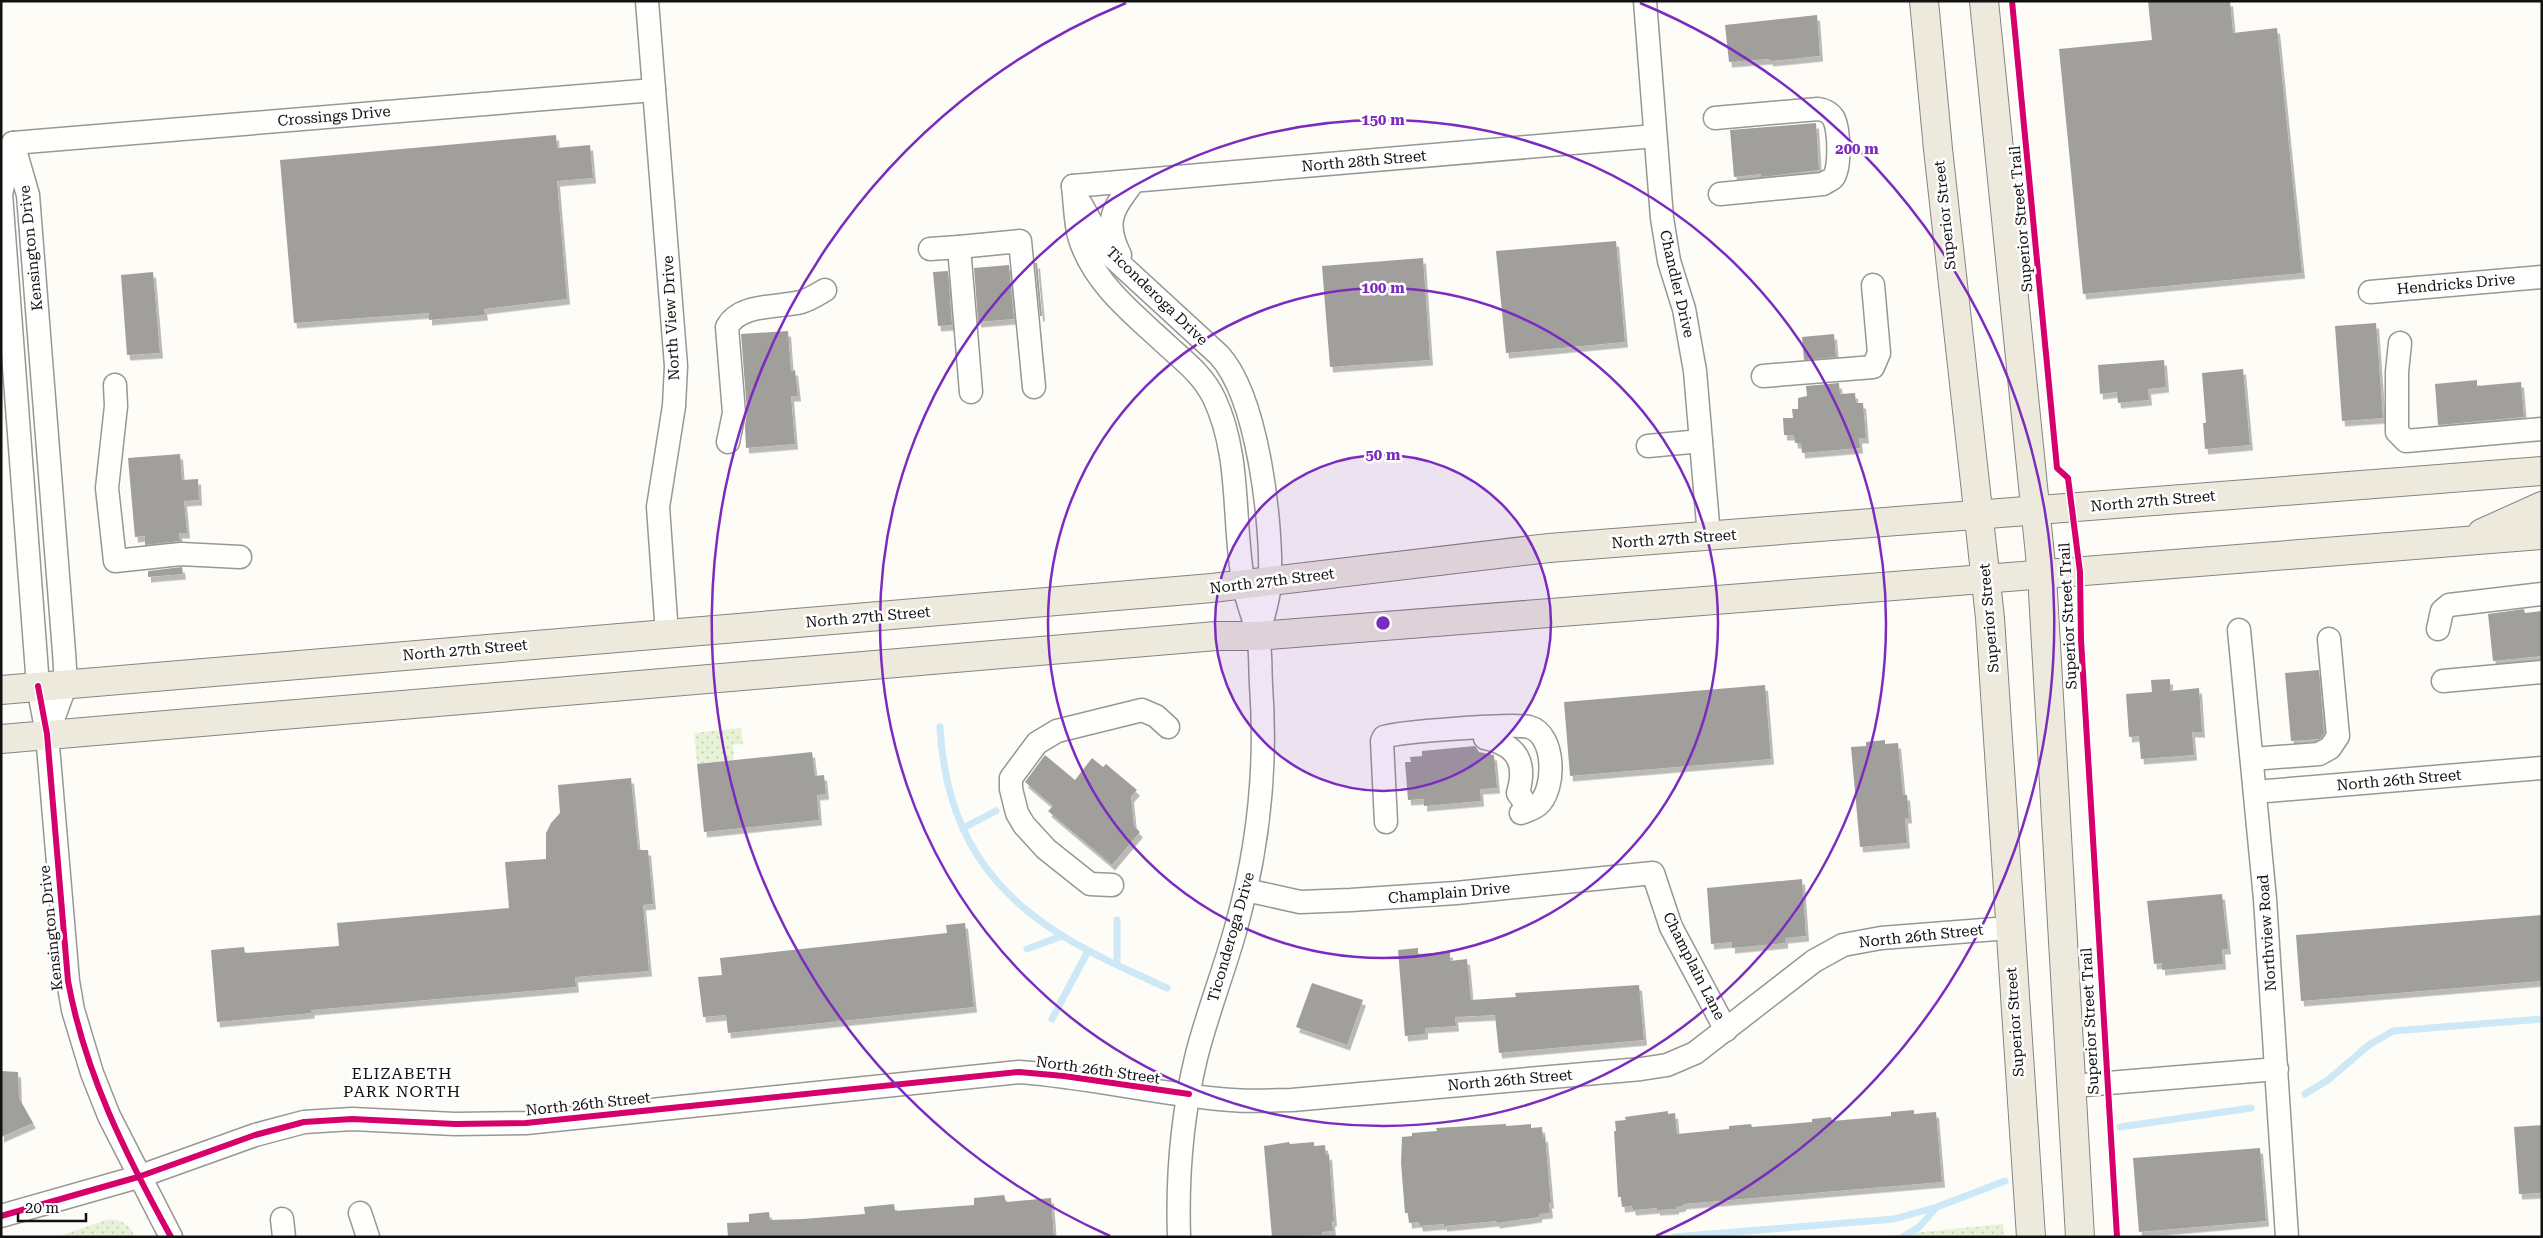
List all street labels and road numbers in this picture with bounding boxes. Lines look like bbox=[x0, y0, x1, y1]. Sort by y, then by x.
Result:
street label: Crossings Drive bbox=[277, 102, 391, 130]
street label: Superior Street Trail bbox=[2006, 145, 2036, 293]
street label: North 28th Street bbox=[1301, 147, 1428, 175]
street label: Superior Street bbox=[1930, 159, 1960, 271]
street label: Kensington Drive bbox=[15, 184, 47, 312]
street label: Chandler Drive bbox=[1656, 228, 1698, 340]
street label: Ticonderoga Drive bbox=[1102, 243, 1212, 349]
street label: North View Drive bbox=[659, 255, 683, 381]
street label: Hendricks Drive bbox=[2396, 270, 2516, 298]
street label: North 27th Street bbox=[2090, 487, 2217, 515]
street label: North 27th Street bbox=[1611, 526, 1738, 552]
street label: Superior Street Trail bbox=[2055, 542, 2081, 690]
street label: Superior Street bbox=[1975, 562, 2003, 674]
street label: North 27th Street bbox=[1209, 564, 1336, 598]
street label: North 27th Street bbox=[805, 603, 932, 631]
street label: North 27th Street bbox=[402, 636, 529, 664]
street label: North 26th Street bbox=[2336, 766, 2463, 794]
street label: Kensington Drive bbox=[35, 864, 67, 992]
street label: Ticonderoga Drive bbox=[1204, 870, 1258, 1004]
street label: Northview Road bbox=[2254, 874, 2280, 992]
street label: Champlain Drive bbox=[1387, 879, 1511, 907]
street label: Champlain Lane bbox=[1659, 909, 1729, 1023]
street label: North 26th Street bbox=[1858, 920, 1985, 952]
street label: Superior Street Trail bbox=[2077, 947, 2103, 1095]
street label: Superior Street bbox=[2002, 966, 2028, 1077]
street label: North 26th Street bbox=[1035, 1052, 1162, 1088]
street label: North 26th Street bbox=[1447, 1066, 1574, 1094]
street label: North 26th Street bbox=[525, 1088, 652, 1120]

